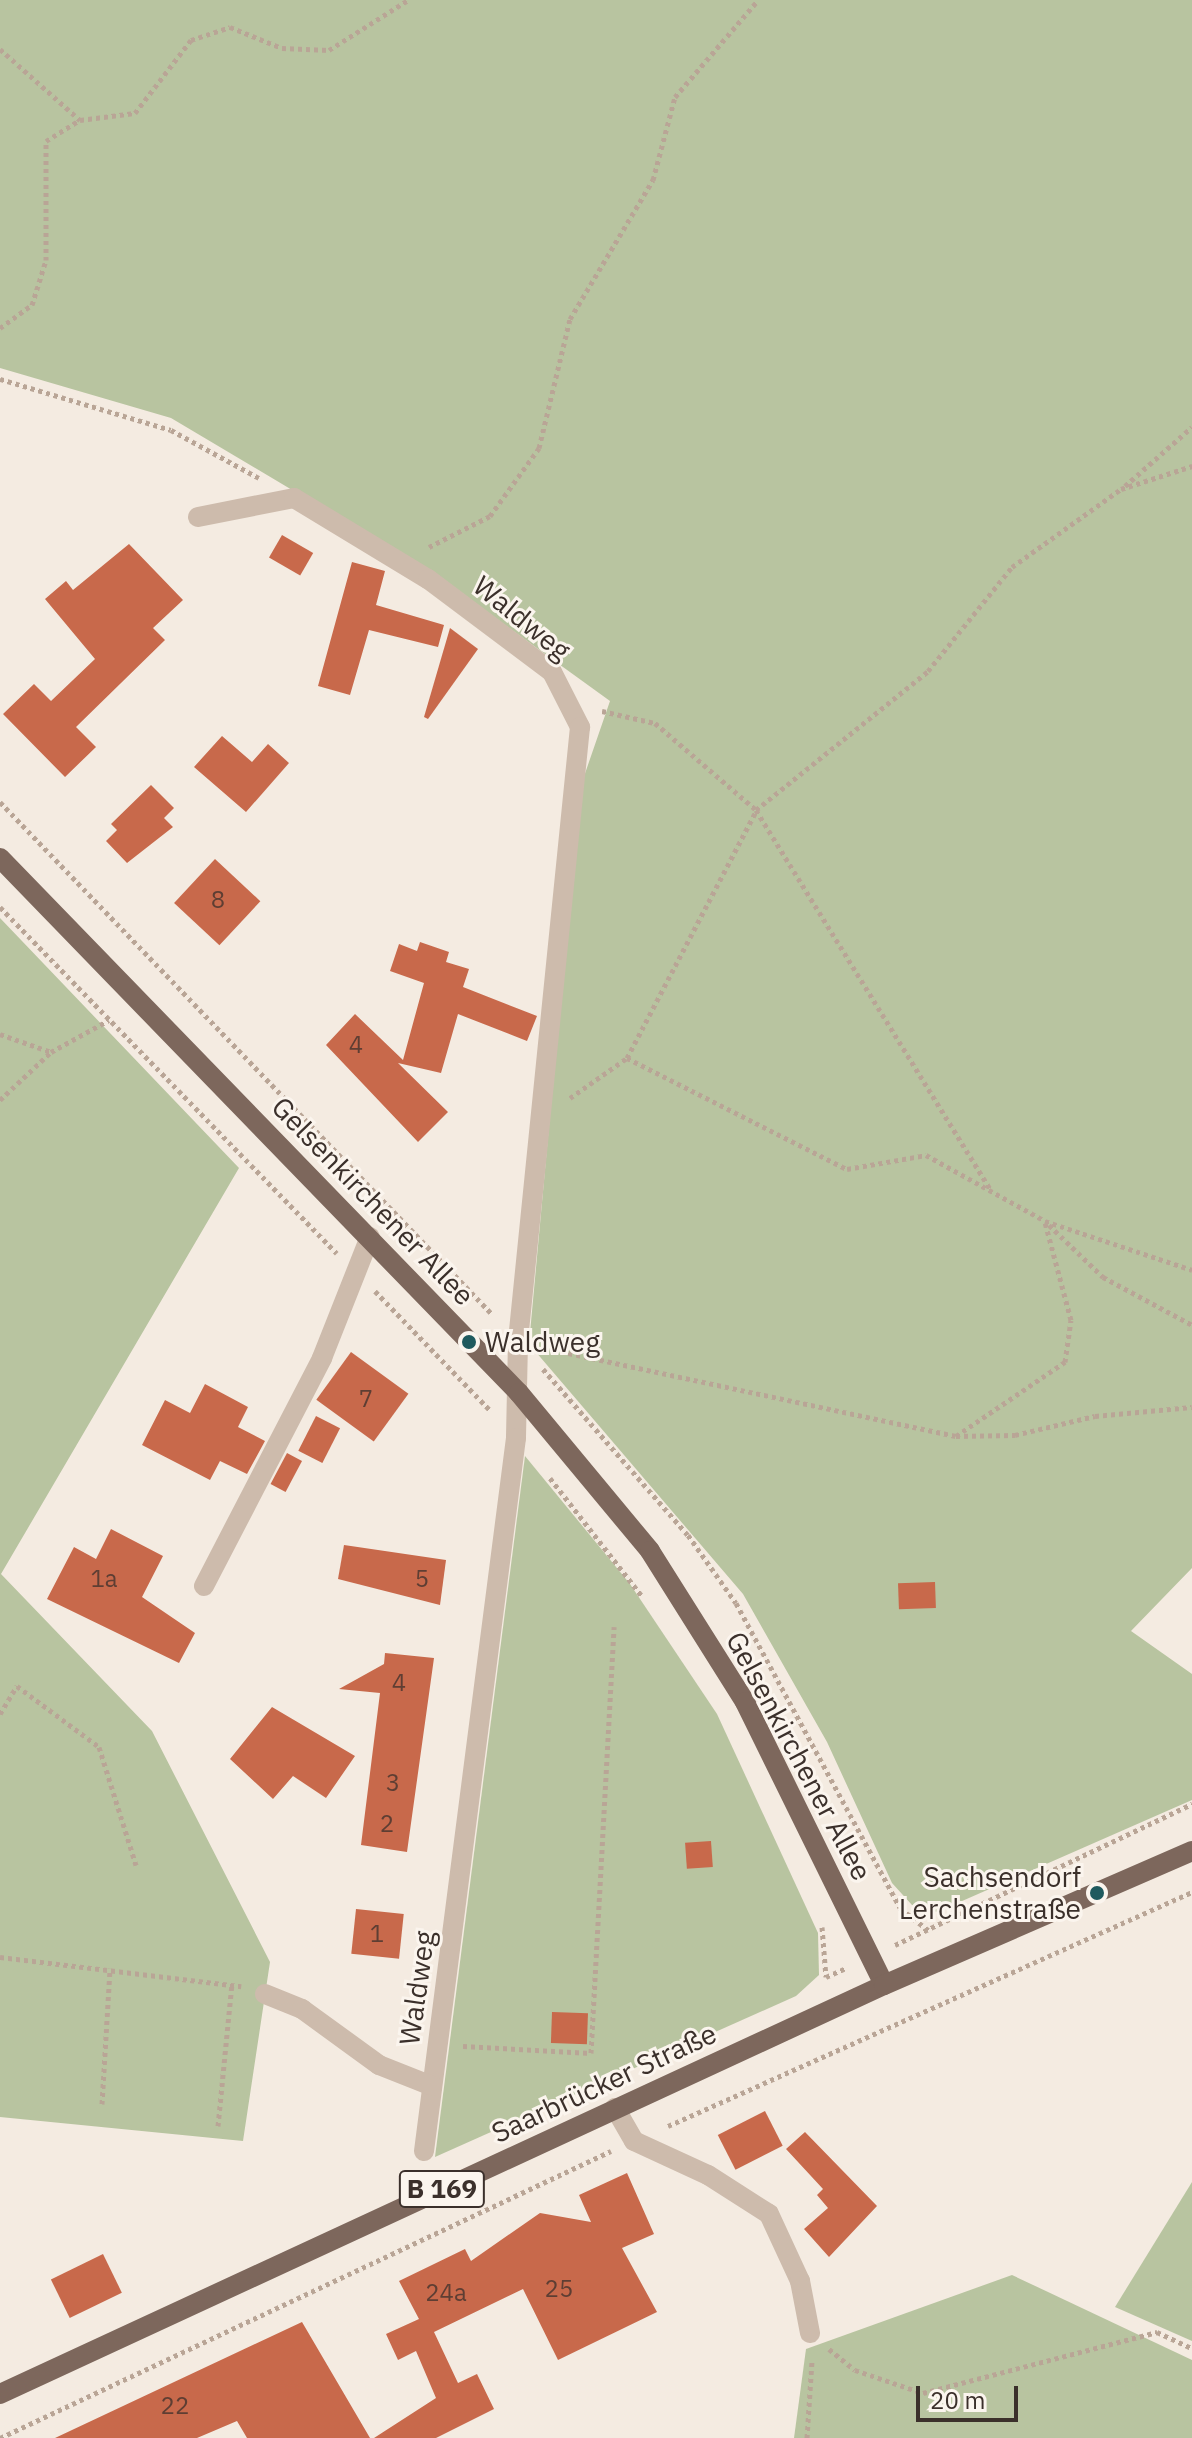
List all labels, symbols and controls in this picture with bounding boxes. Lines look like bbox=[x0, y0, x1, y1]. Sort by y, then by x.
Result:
street label: Waldweg bbox=[467, 569, 577, 667]
house number: 8 bbox=[211, 886, 225, 914]
house number: 4 bbox=[349, 1031, 363, 1059]
street label: Gelsenkirchener Allee bbox=[265, 1090, 481, 1312]
place label: Waldweg bbox=[485, 1325, 600, 1359]
marker: Waldweg bbox=[460, 1333, 478, 1351]
house number: 7 bbox=[359, 1385, 373, 1413]
house number: 1a bbox=[90, 1565, 118, 1593]
house number: 5 bbox=[415, 1565, 429, 1593]
street label: Gelsenkirchener Allee bbox=[719, 1626, 879, 1886]
house number: 4 bbox=[392, 1669, 406, 1697]
house number: 3 bbox=[386, 1769, 400, 1797]
house number: 2 bbox=[380, 1810, 394, 1838]
place label: Sachsendorf Lerchenstraße bbox=[899, 1860, 1081, 1926]
marker: Sachsendorf Lerchenstraße bbox=[1088, 1884, 1106, 1902]
house number: 1 bbox=[370, 1920, 384, 1948]
street label: Waldweg bbox=[392, 1929, 442, 2047]
street label: Saarbrücker Straße bbox=[486, 2016, 722, 2150]
road number: B 169 bbox=[398, 2167, 486, 2211]
house number: 25 bbox=[545, 2275, 573, 2303]
house number: 24a bbox=[425, 2279, 467, 2307]
scale bar bbox=[920, 2370, 1022, 2420]
text: 20 m bbox=[930, 2384, 985, 2416]
house number: 22 bbox=[161, 2392, 189, 2420]

